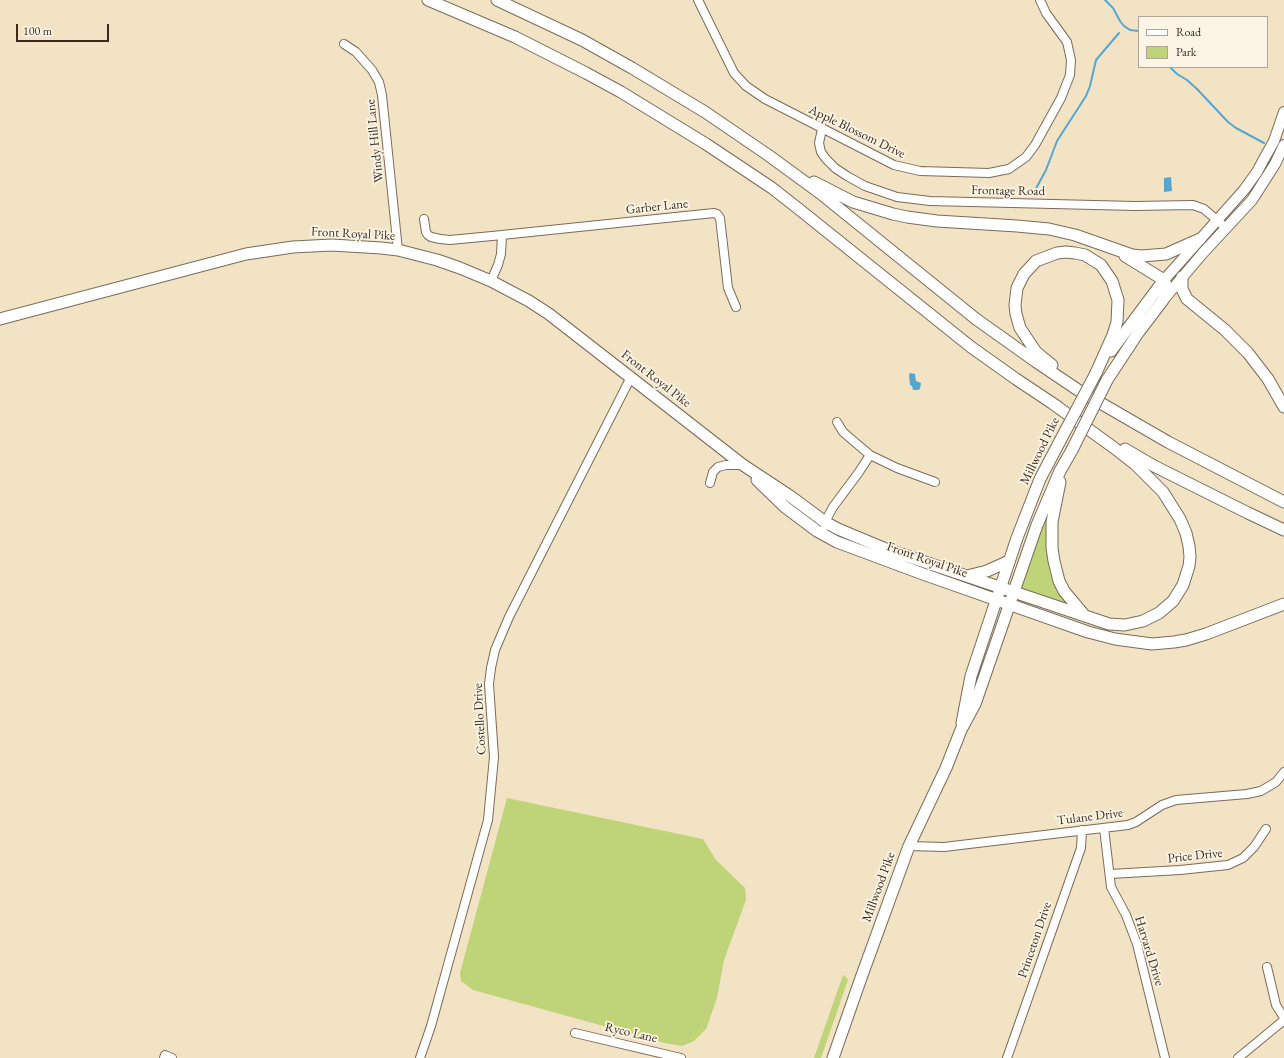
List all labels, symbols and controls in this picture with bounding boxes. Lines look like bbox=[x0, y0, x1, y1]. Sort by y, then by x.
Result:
scale bar bbox=[18, 16, 111, 42]
legend bbox=[1138, 16, 1268, 68]
text: 100 m bbox=[23, 23, 52, 39]
text: Road bbox=[1176, 24, 1201, 40]
text: Park bbox=[1176, 44, 1196, 60]
street label: Windy Hill Lane bbox=[363, 98, 387, 184]
street label: Apple Blossom Drive bbox=[806, 102, 908, 162]
street label: Frontage Road bbox=[971, 183, 1045, 199]
street label: Garber Lane bbox=[625, 196, 689, 218]
street label: Front Royal Pike bbox=[311, 224, 395, 244]
street label: Front Royal Pike bbox=[618, 347, 694, 411]
street label: Millwood Pike bbox=[1017, 415, 1063, 487]
street label: Front Royal Pike bbox=[885, 539, 969, 581]
street label: Costello Drive bbox=[470, 683, 490, 755]
street label: Tulane Drive bbox=[1056, 805, 1124, 829]
street label: Price Drive bbox=[1167, 845, 1223, 867]
street label: Millwood Pike bbox=[859, 850, 899, 924]
street label: Princeton Drive bbox=[1015, 900, 1055, 980]
street label: Harvard Drive bbox=[1131, 914, 1167, 988]
street label: Ryco Lane bbox=[603, 1019, 659, 1047]

